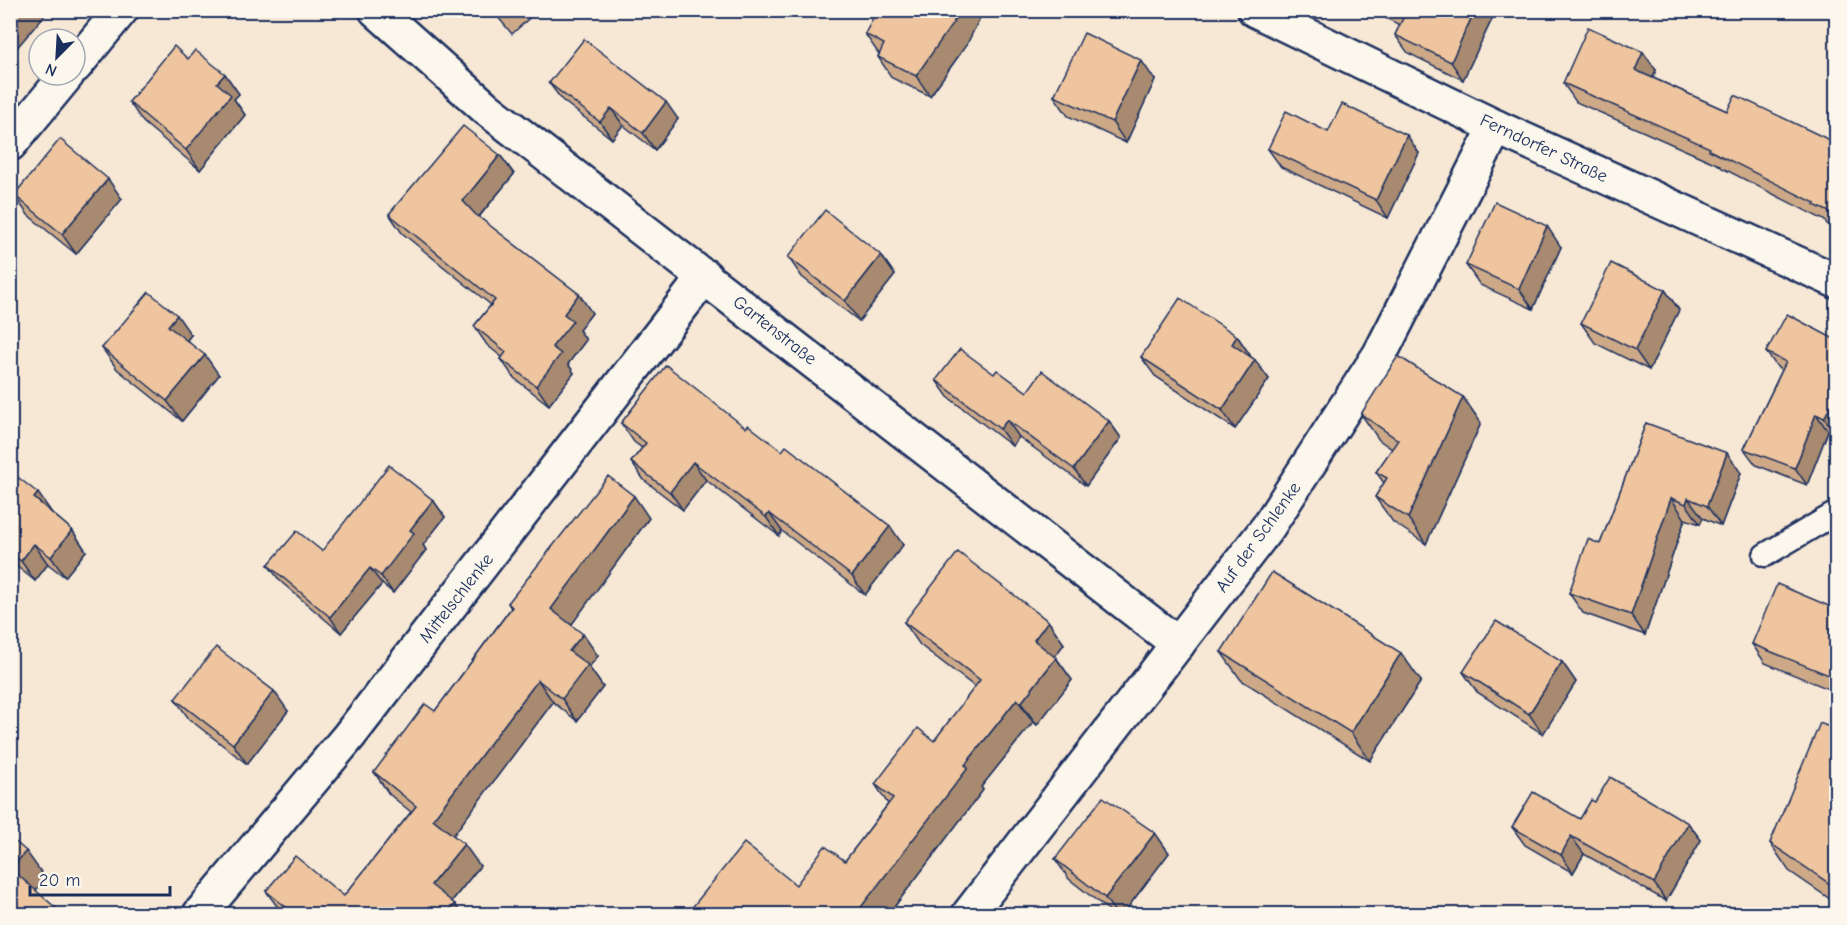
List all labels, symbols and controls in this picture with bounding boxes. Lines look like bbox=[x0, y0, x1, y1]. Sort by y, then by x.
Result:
north arrow bbox=[27, 27, 87, 87]
text: N bbox=[43, 59, 60, 80]
street label: Ferndorfer Straße bbox=[1477, 110, 1611, 187]
street label: Gartenstraße bbox=[729, 291, 821, 369]
street label: Auf der Schlenke bbox=[1211, 478, 1305, 596]
street label: Mittelschlenke bbox=[415, 549, 498, 647]
scale bar bbox=[30, 859, 170, 897]
text: 20 m bbox=[39, 870, 80, 891]

